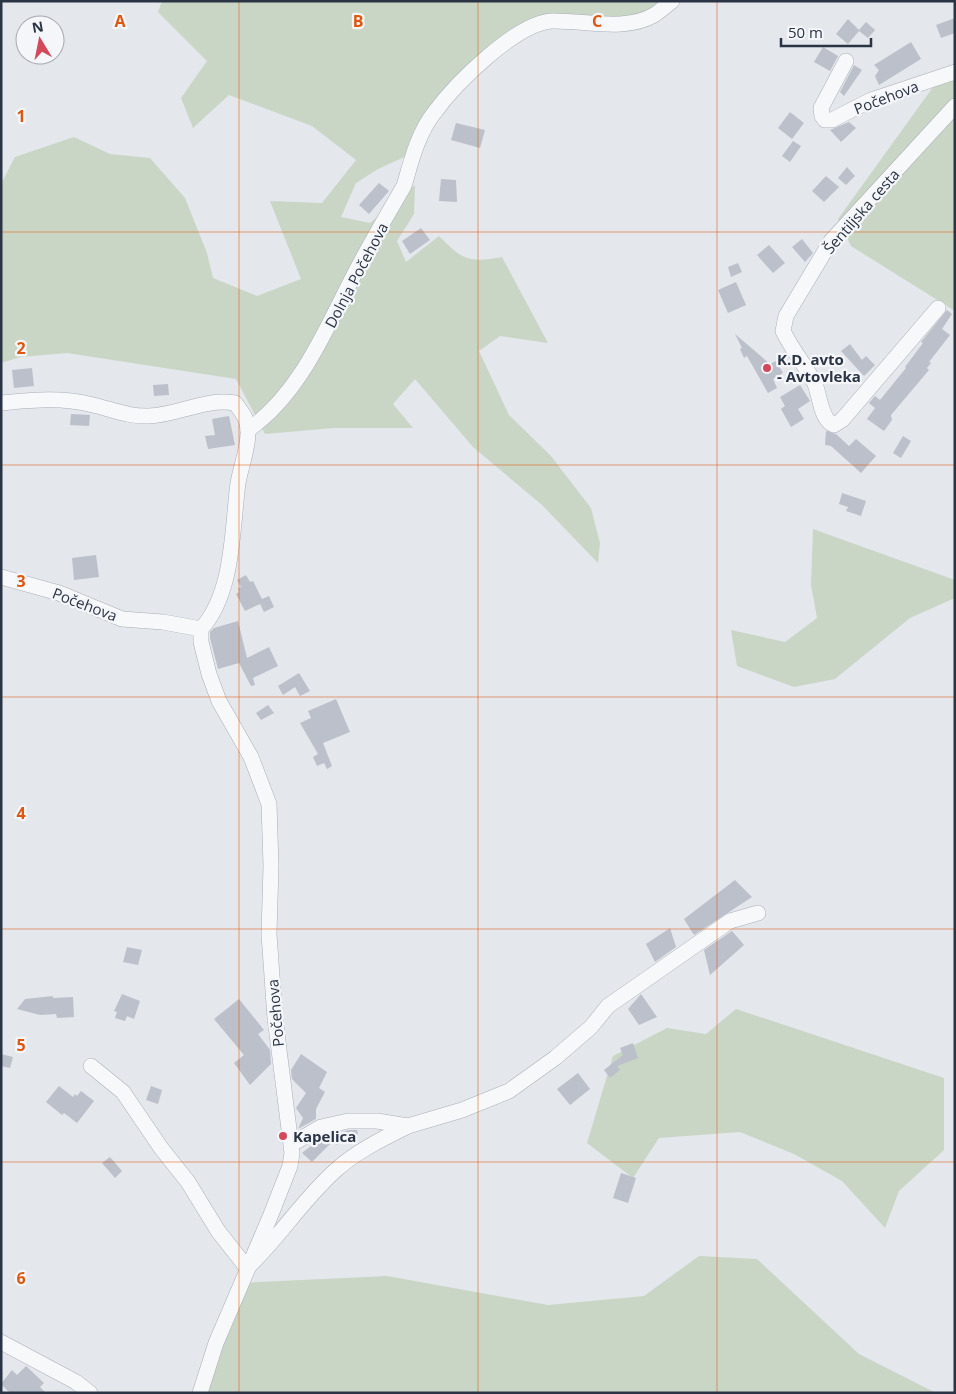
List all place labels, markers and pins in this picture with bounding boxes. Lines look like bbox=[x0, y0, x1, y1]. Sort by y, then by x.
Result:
place label: K.D. avto - Avtovleka bbox=[777, 349, 861, 386]
marker: K.D. avto - Avtovleka bbox=[761, 362, 773, 374]
place label: Kapelica bbox=[293, 1126, 356, 1146]
marker: Kapelica bbox=[277, 1130, 289, 1142]

